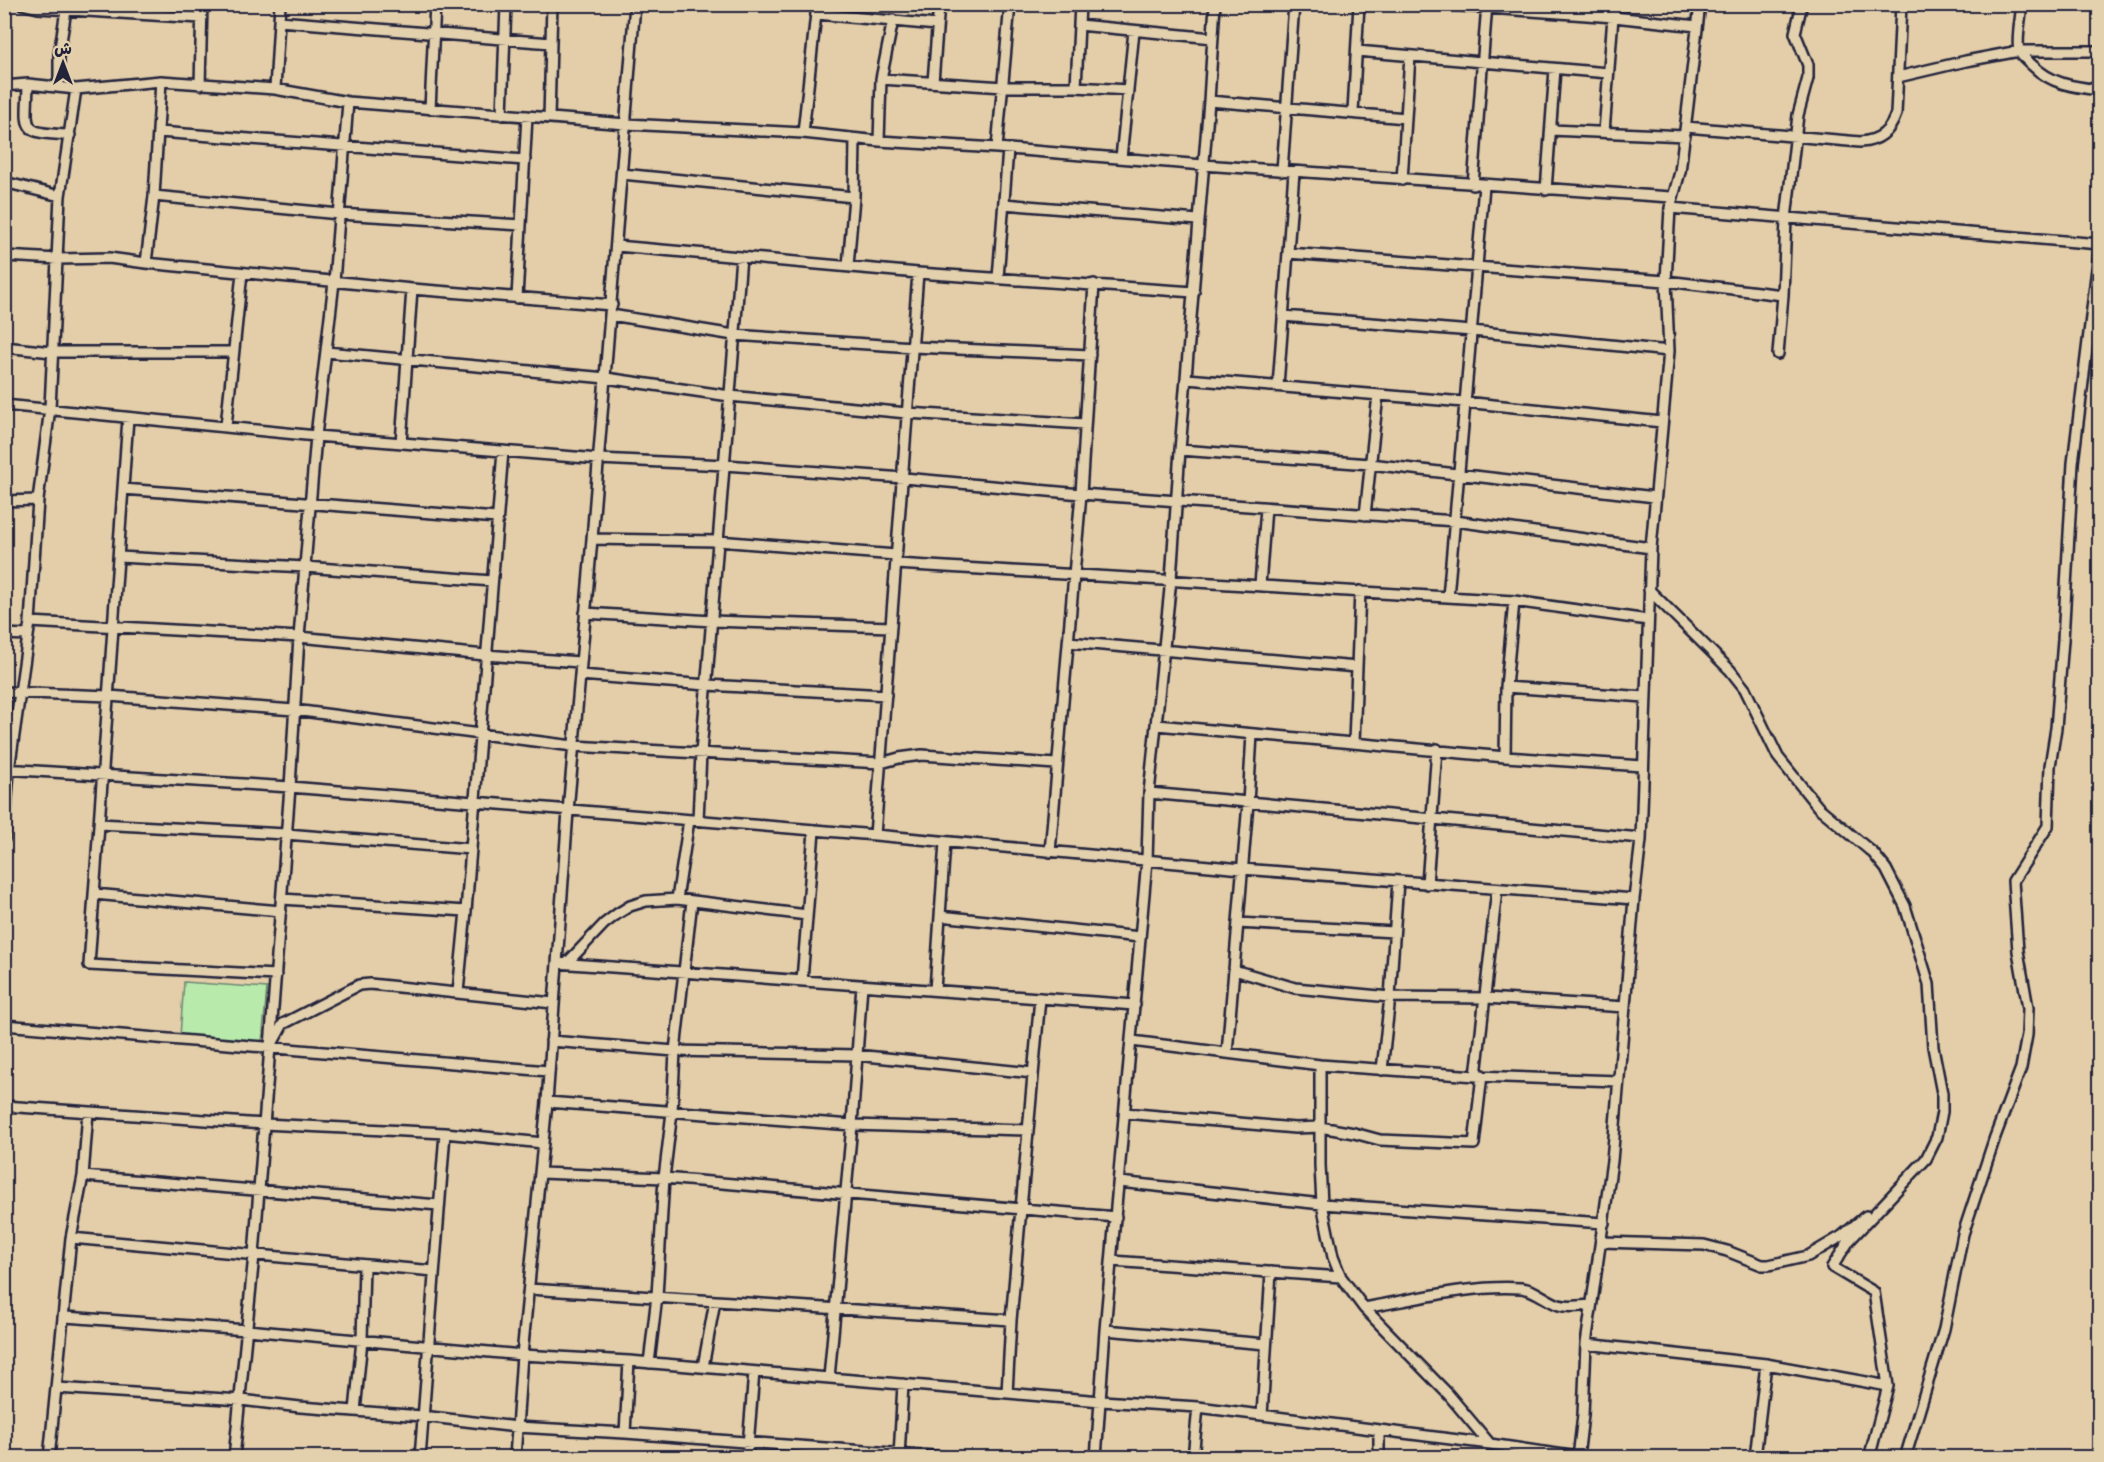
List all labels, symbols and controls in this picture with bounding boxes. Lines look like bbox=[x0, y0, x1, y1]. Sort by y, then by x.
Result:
north arrow bbox=[33, 33, 93, 93]
text: ش bbox=[54, 39, 72, 62]

